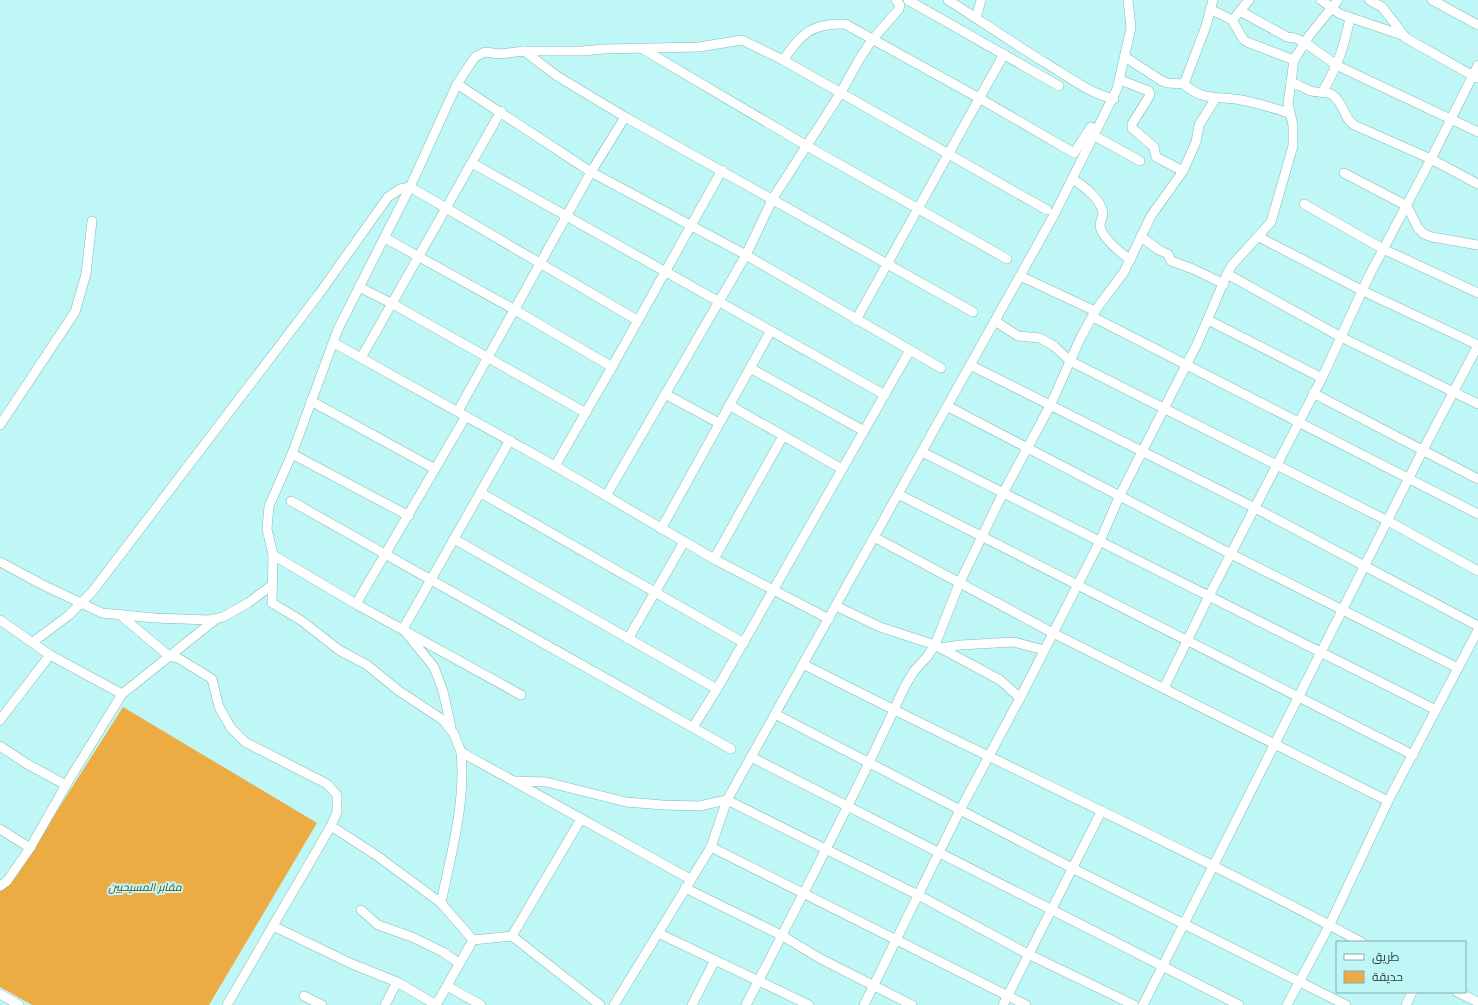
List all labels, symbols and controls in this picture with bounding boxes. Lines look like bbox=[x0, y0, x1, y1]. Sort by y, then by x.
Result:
park label: مقابر المسيحيين bbox=[108, 880, 183, 894]
legend bbox=[1336, 941, 1466, 993]
text: طريق bbox=[1372, 949, 1400, 964]
text: حديقة bbox=[1372, 969, 1403, 984]

